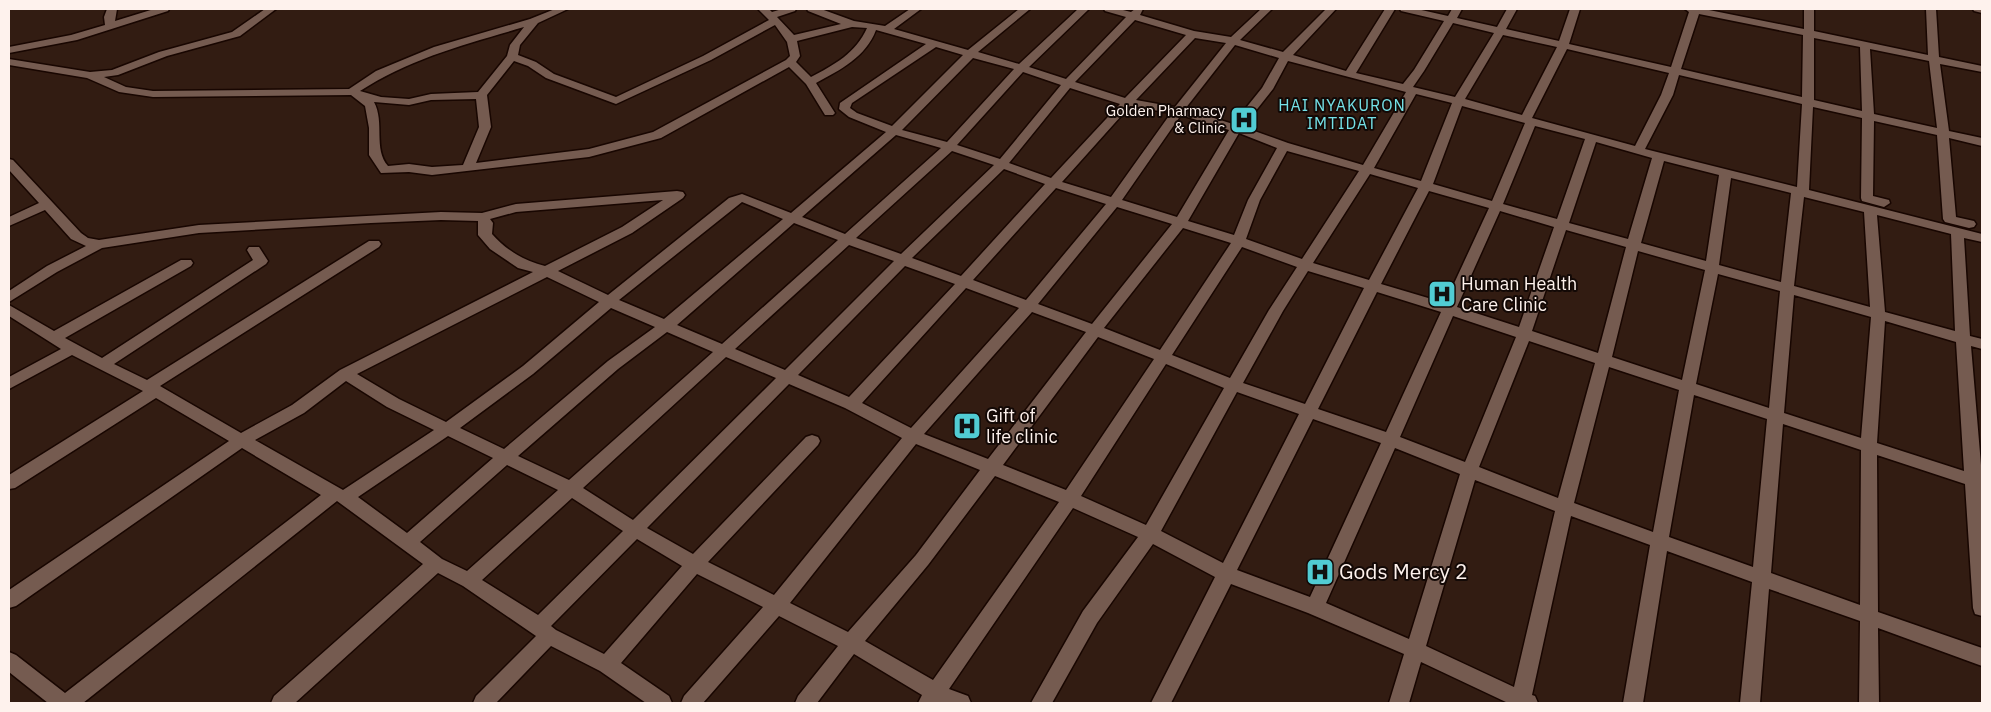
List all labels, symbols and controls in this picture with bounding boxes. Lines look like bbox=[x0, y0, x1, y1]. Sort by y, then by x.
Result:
district label: HAI NYAKURON IMTIDAT bbox=[1278, 95, 1406, 133]
place label: Golden Pharmacy & Clinic bbox=[1106, 101, 1226, 137]
hospital icon: Golden Pharmacy & Clinic bbox=[1229, 105, 1259, 135]
place label: Human Health Care Clinic bbox=[1461, 272, 1577, 316]
hospital icon: Human Health Care Clinic bbox=[1427, 279, 1457, 309]
place label: Gift of life clinic bbox=[986, 404, 1058, 448]
hospital icon: Gift of life clinic bbox=[952, 411, 982, 441]
hospital icon: Gods Mercy 2 bbox=[1305, 557, 1335, 587]
place label: Gods Mercy 2 bbox=[1339, 557, 1468, 585]

